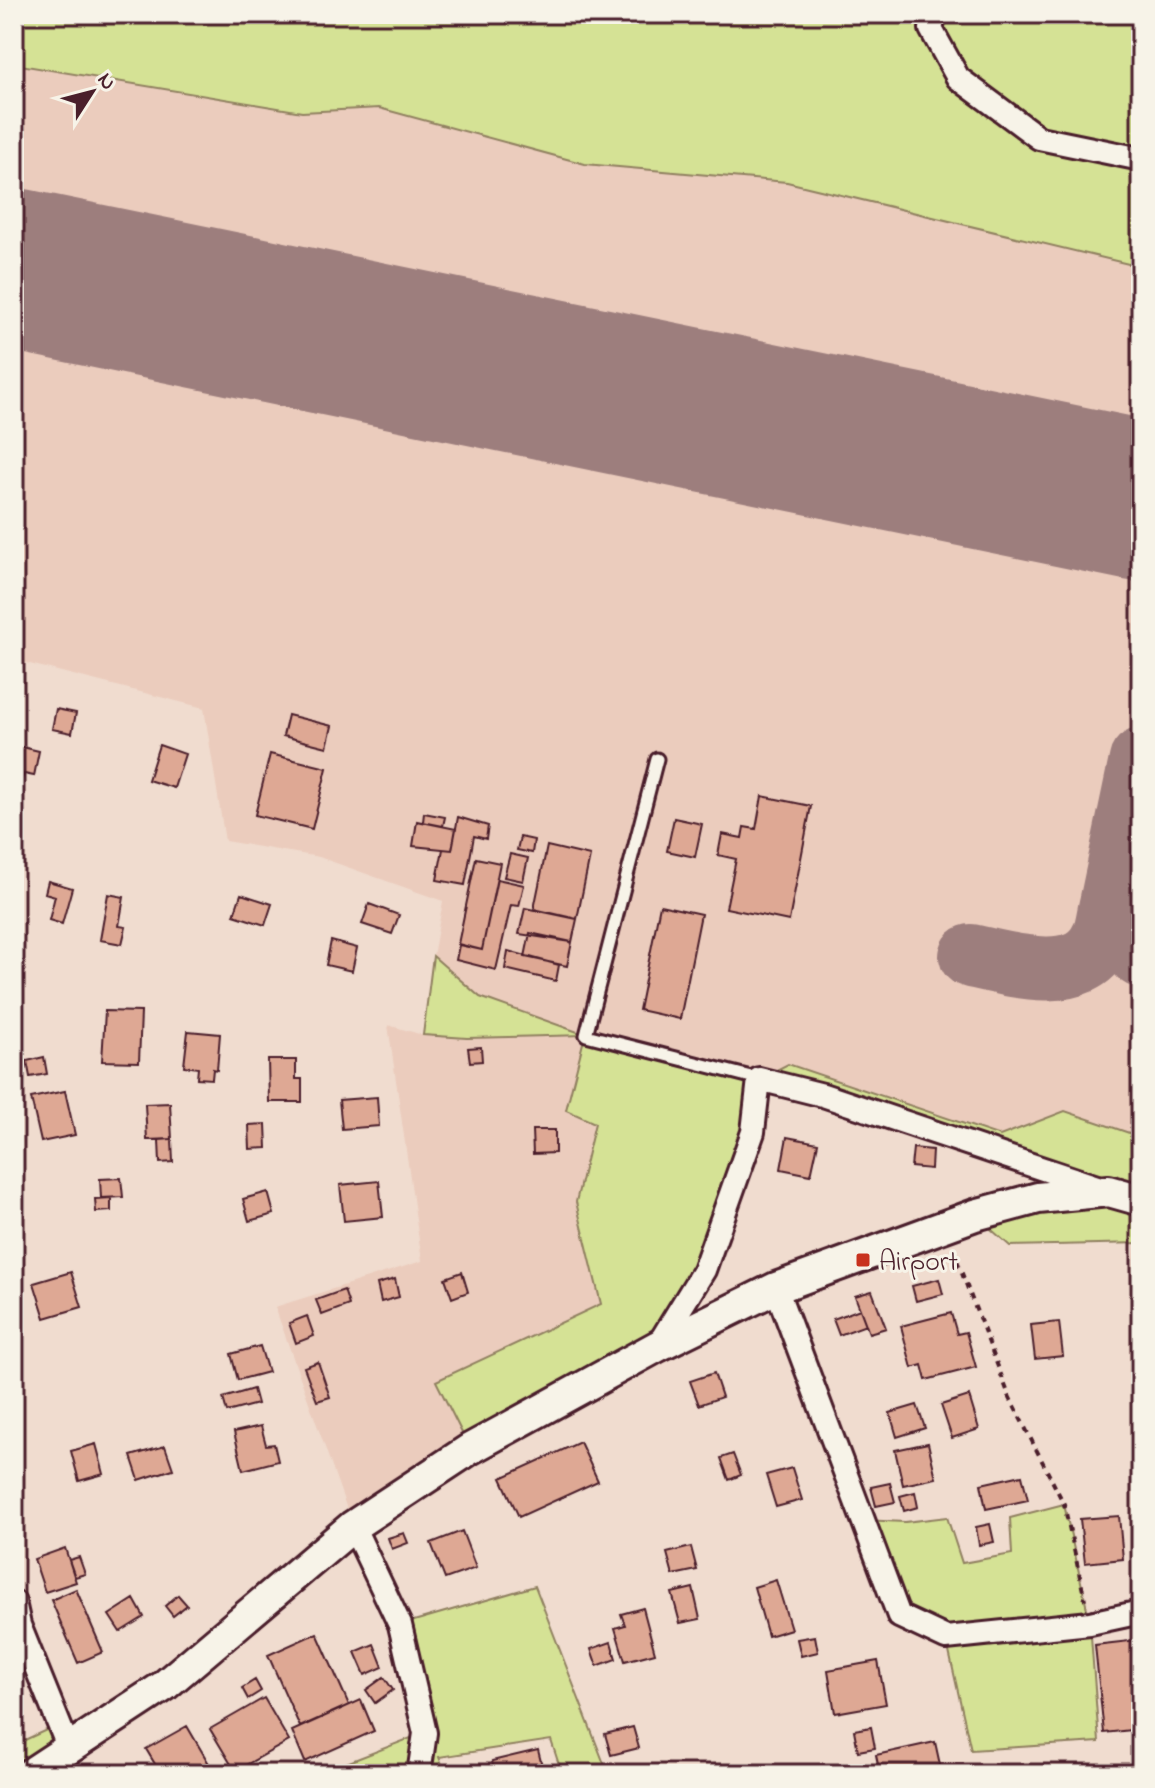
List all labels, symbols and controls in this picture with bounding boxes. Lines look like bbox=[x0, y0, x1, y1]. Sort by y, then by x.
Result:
north arrow bbox=[52, 52, 132, 132]
text: N bbox=[88, 67, 123, 97]
place label: Airport bbox=[879, 1243, 958, 1284]
marker: Airport bbox=[854, 1251, 872, 1269]

